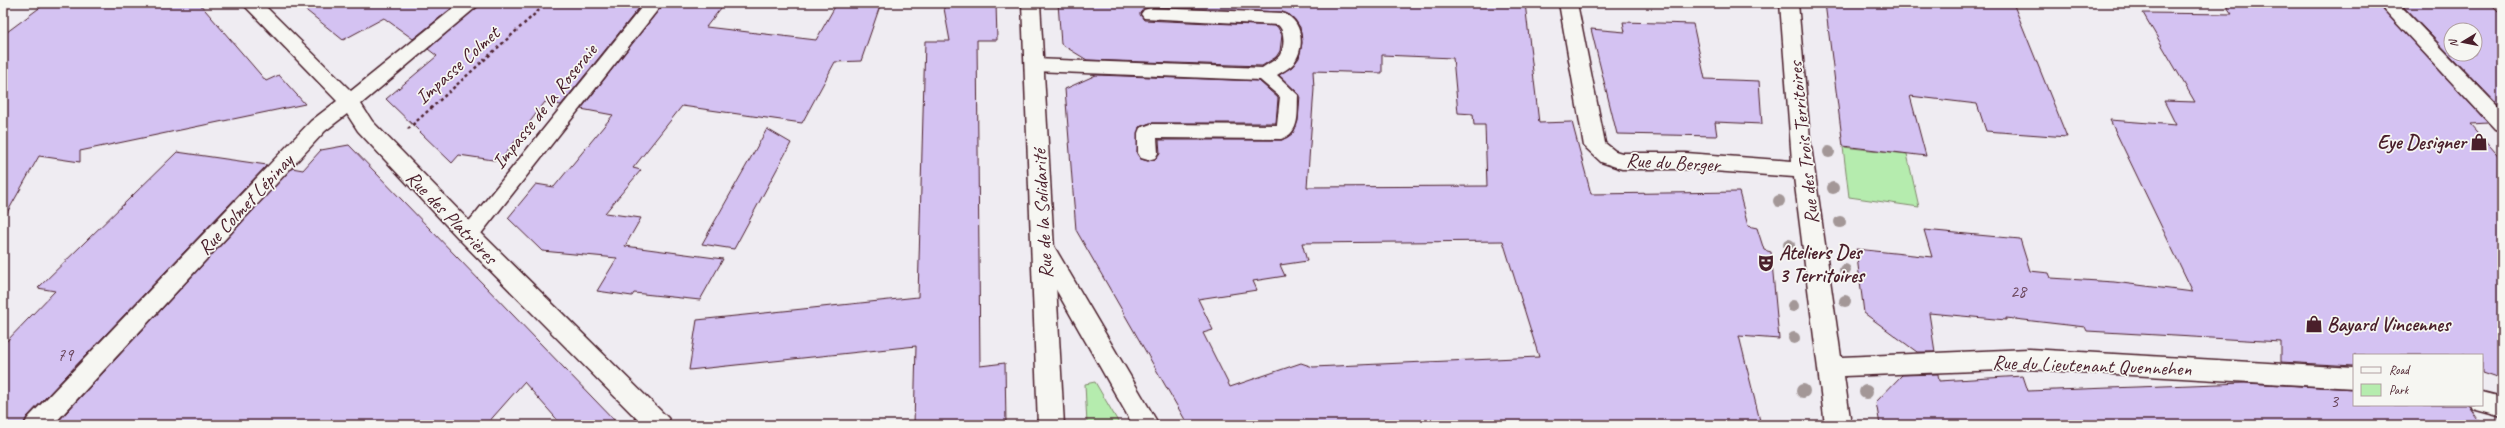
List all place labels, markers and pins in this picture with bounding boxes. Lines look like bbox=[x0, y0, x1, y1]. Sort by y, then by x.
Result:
place label: Eye Designer bbox=[2377, 130, 2469, 155]
shop icon: Eye Designer bbox=[2469, 132, 2489, 152]
place label: Ateliers Des 3 Territoires bbox=[1779, 240, 1866, 288]
theatre icon: Ateliers Des 3 Territoires bbox=[1756, 253, 1776, 273]
place label: Bayard Vincennes bbox=[2327, 312, 2452, 337]
shop icon: Bayard Vincennes bbox=[2304, 314, 2324, 334]

